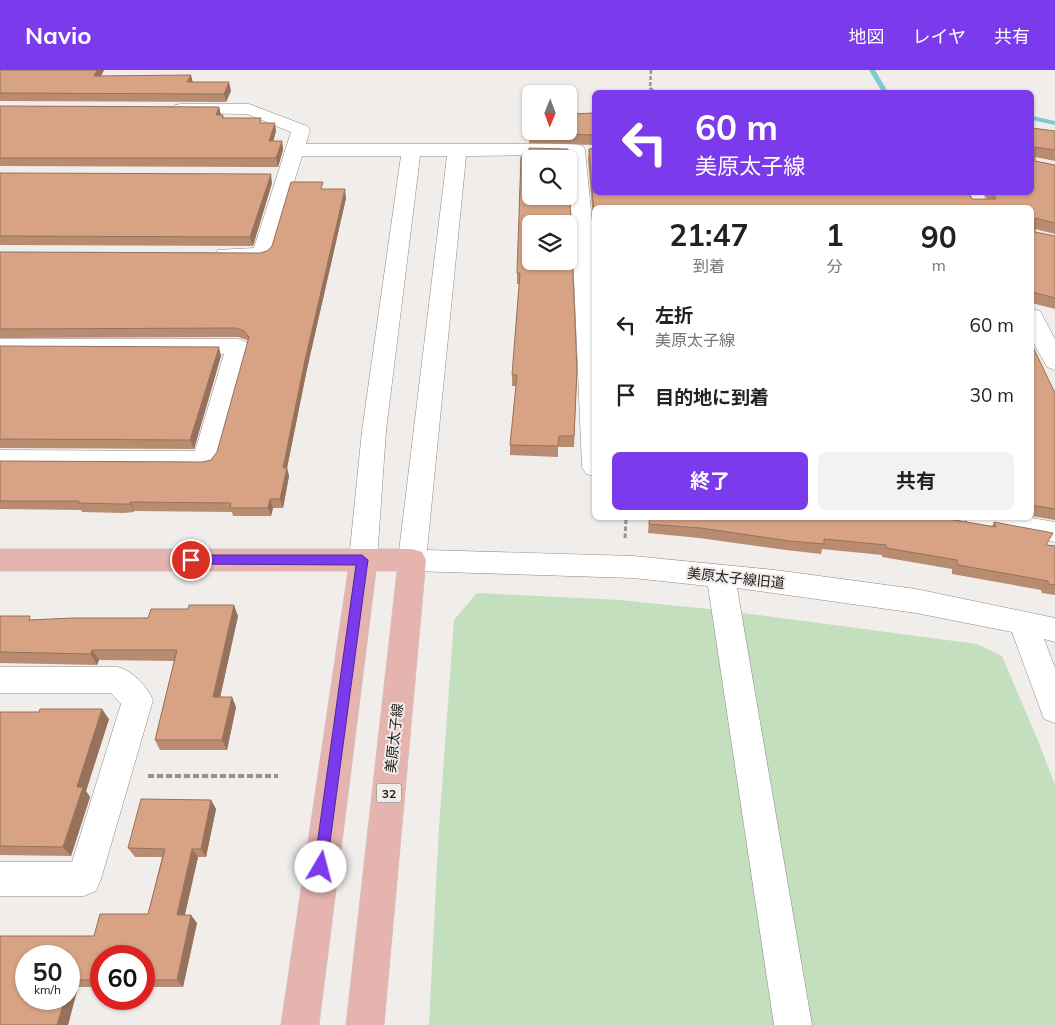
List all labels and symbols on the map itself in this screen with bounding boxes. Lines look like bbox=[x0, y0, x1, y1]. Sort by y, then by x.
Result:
north arrow bbox=[522, 85, 578, 140]
pin bbox=[170, 539, 212, 581]
street label: 美原太子線旧道 bbox=[686, 564, 786, 592]
street label: 美原太子線 bbox=[381, 702, 407, 774]
road number: 32 bbox=[376, 784, 402, 802]
position arrow bbox=[294, 840, 346, 892]
speed limit sign: 60 bbox=[90, 945, 155, 1010]

